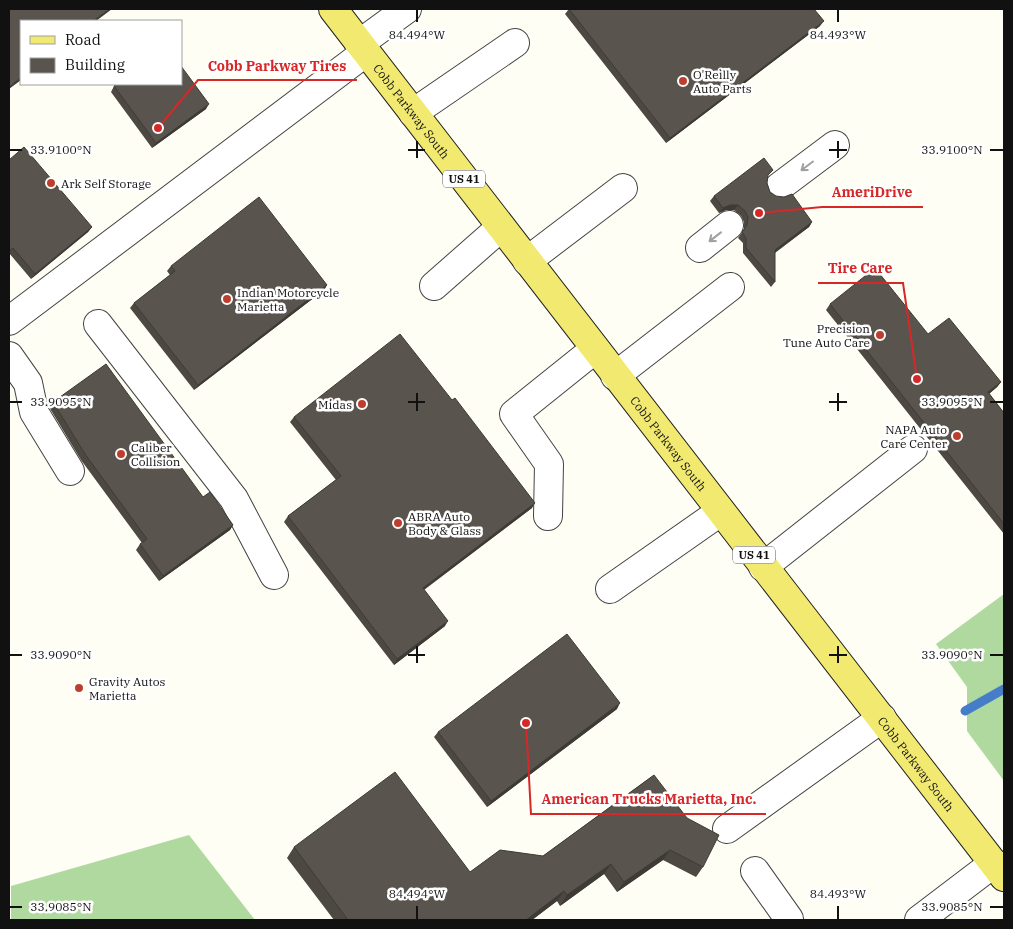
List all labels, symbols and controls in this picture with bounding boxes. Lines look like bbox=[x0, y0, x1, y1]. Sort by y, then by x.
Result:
legend bbox=[20, 20, 182, 85]
text: 84.494°W bbox=[389, 27, 446, 42]
text: 84.493°W bbox=[810, 27, 867, 42]
text: Road bbox=[65, 30, 101, 49]
callout: Cobb Parkway Tires bbox=[198, 51, 357, 80]
text: Building bbox=[65, 55, 125, 74]
text: Cobb Parkway Tires bbox=[208, 57, 346, 75]
street label: Cobb Parkway South bbox=[371, 61, 454, 162]
place label: O'Reilly Auto Parts bbox=[693, 67, 752, 96]
marker: O'Reilly Auto Parts bbox=[677, 75, 689, 87]
text: 33.9100°N bbox=[30, 142, 92, 157]
text: 33.9100°N bbox=[921, 142, 983, 157]
one-way arrow bbox=[801, 160, 814, 171]
road number: US 41 bbox=[443, 170, 485, 188]
place label: Ark Self Storage bbox=[61, 176, 151, 191]
marker: Ark Self Storage bbox=[45, 177, 57, 189]
callout: AmeriDrive bbox=[822, 178, 923, 207]
text: AmeriDrive bbox=[832, 183, 912, 201]
one-way arrow bbox=[709, 231, 722, 242]
callout: Tire Care bbox=[818, 254, 903, 283]
text: Tire Care bbox=[828, 259, 892, 277]
place label: Indian Motorcycle Marietta bbox=[237, 285, 339, 314]
marker: Indian Motorcycle Marietta bbox=[221, 293, 233, 305]
place label: Precision Tune Auto Care bbox=[783, 321, 870, 350]
marker: Precision Tune Auto Care bbox=[874, 329, 886, 341]
street label: Cobb Parkway South bbox=[627, 393, 710, 494]
text: 33.9095°N bbox=[30, 394, 92, 409]
text: 33.9095°N bbox=[921, 394, 983, 409]
place label: Midas bbox=[318, 397, 352, 412]
marker: Midas bbox=[356, 398, 368, 410]
place label: NAPA Auto Care Center bbox=[880, 422, 948, 451]
marker: NAPA Auto Care Center bbox=[951, 430, 963, 442]
place label: Caliber Collision bbox=[131, 440, 181, 469]
marker: Caliber Collision bbox=[115, 448, 127, 460]
place label: ABRA Auto Body & Glass bbox=[408, 509, 481, 538]
marker: ABRA Auto Body & Glass bbox=[392, 517, 404, 529]
road number: US 41 bbox=[733, 546, 775, 564]
text: 33.9090°N bbox=[30, 647, 92, 662]
text: 33.9090°N bbox=[921, 647, 983, 662]
place label: Gravity Autos Marietta bbox=[89, 674, 165, 703]
marker: Gravity Autos Marietta bbox=[73, 682, 85, 694]
street label: Cobb Parkway South bbox=[875, 713, 958, 815]
callout: American Trucks Marietta, Inc. bbox=[531, 785, 766, 814]
text: American Trucks Marietta, Inc. bbox=[541, 790, 757, 808]
text: 84.494°W bbox=[389, 886, 446, 901]
text: 84.493°W bbox=[810, 886, 867, 901]
text: 33.9085°N bbox=[30, 899, 92, 914]
text: 33.9085°N bbox=[921, 899, 983, 914]

